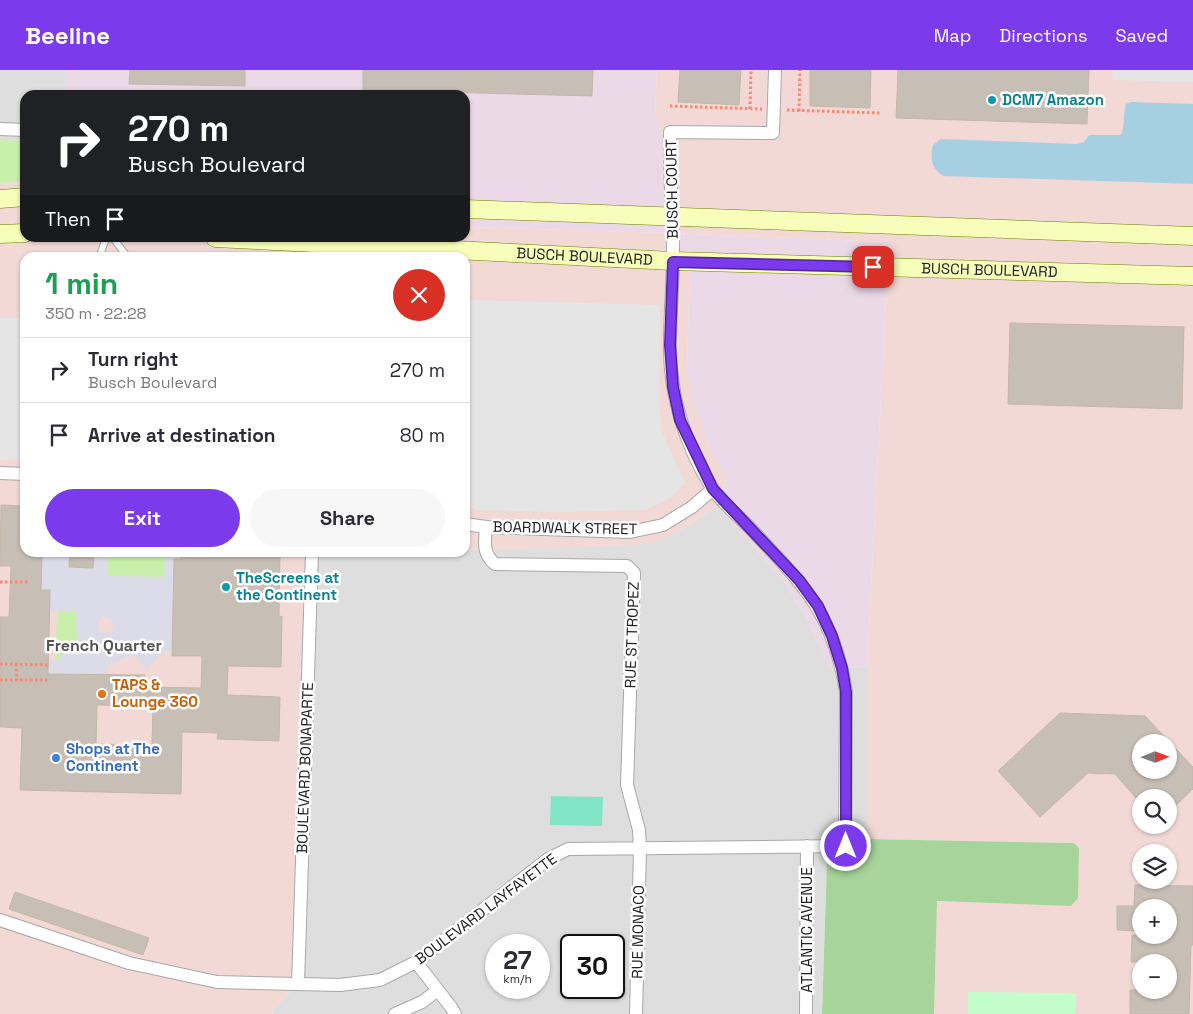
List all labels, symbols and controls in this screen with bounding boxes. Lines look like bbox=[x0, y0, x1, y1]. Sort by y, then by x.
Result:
text: Beeline bbox=[25, 20, 110, 51]
text: Map bbox=[934, 24, 971, 47]
text: Directions bbox=[999, 24, 1088, 47]
text: Saved bbox=[1116, 24, 1168, 47]
place label: DCM7 Amazon bbox=[1002, 90, 1104, 109]
marker: DCM7 Amazon bbox=[986, 94, 998, 106]
text: 270 m bbox=[128, 107, 229, 151]
icon: right bbox=[45, 110, 110, 175]
street label: BUSCH COURT bbox=[661, 139, 682, 239]
text: Busch Boulevard bbox=[128, 150, 306, 178]
icon: arrive bbox=[101, 205, 129, 233]
text: Then bbox=[45, 207, 91, 232]
street label: BUSCH BOULEVARD bbox=[516, 243, 653, 269]
pin bbox=[852, 246, 894, 288]
icon: arrive bbox=[859, 253, 887, 281]
street label: BUSCH BOULEVARD bbox=[921, 258, 1058, 281]
text: 1 min bbox=[45, 264, 118, 303]
button: close bbox=[393, 269, 445, 321]
text: 350 m · 22:28 bbox=[45, 303, 147, 324]
text: Turn right bbox=[88, 347, 178, 372]
icon: right bbox=[45, 356, 73, 384]
text: 270 m bbox=[390, 358, 445, 383]
text: Busch Boulevard bbox=[88, 372, 217, 393]
icon: arrive bbox=[45, 421, 73, 449]
text: Arrive at destination bbox=[88, 423, 276, 448]
text: 80 m bbox=[400, 423, 445, 448]
button: Exit bbox=[45, 489, 240, 547]
button: Share bbox=[250, 489, 445, 547]
street label: BOARDWALK STREET bbox=[493, 517, 638, 538]
place label: TheScreens at the Continent bbox=[236, 568, 340, 604]
marker: TheScreens at the Continent bbox=[220, 581, 232, 593]
street label: RUE ST TROPEZ bbox=[620, 581, 643, 689]
district label: French Quarter bbox=[46, 635, 162, 656]
place label: TAPS & Lounge 360 bbox=[112, 675, 198, 711]
street label: BOULEVARD BONAPARTE bbox=[292, 682, 317, 854]
marker: TAPS & Lounge 360 bbox=[96, 688, 108, 700]
north arrow bbox=[1132, 734, 1178, 779]
map controls bbox=[1132, 734, 1177, 999]
place label: Shops at The Continent bbox=[66, 739, 160, 775]
marker: Shops at The Continent bbox=[50, 752, 62, 764]
button: search bbox=[1132, 789, 1177, 834]
position arrow bbox=[819, 819, 871, 871]
button: layers bbox=[1132, 844, 1177, 889]
street label: BOULEVARD LAYFAYETTE bbox=[411, 849, 560, 968]
street label: ATLANTIC AVENUE bbox=[797, 867, 816, 993]
street label: RUE MONACO bbox=[627, 885, 648, 979]
button: + bbox=[1132, 899, 1177, 944]
speed limit sign: 30 bbox=[560, 934, 625, 999]
text: 27 bbox=[503, 944, 532, 976]
button: − bbox=[1132, 954, 1177, 999]
text: km/h bbox=[503, 971, 532, 987]

